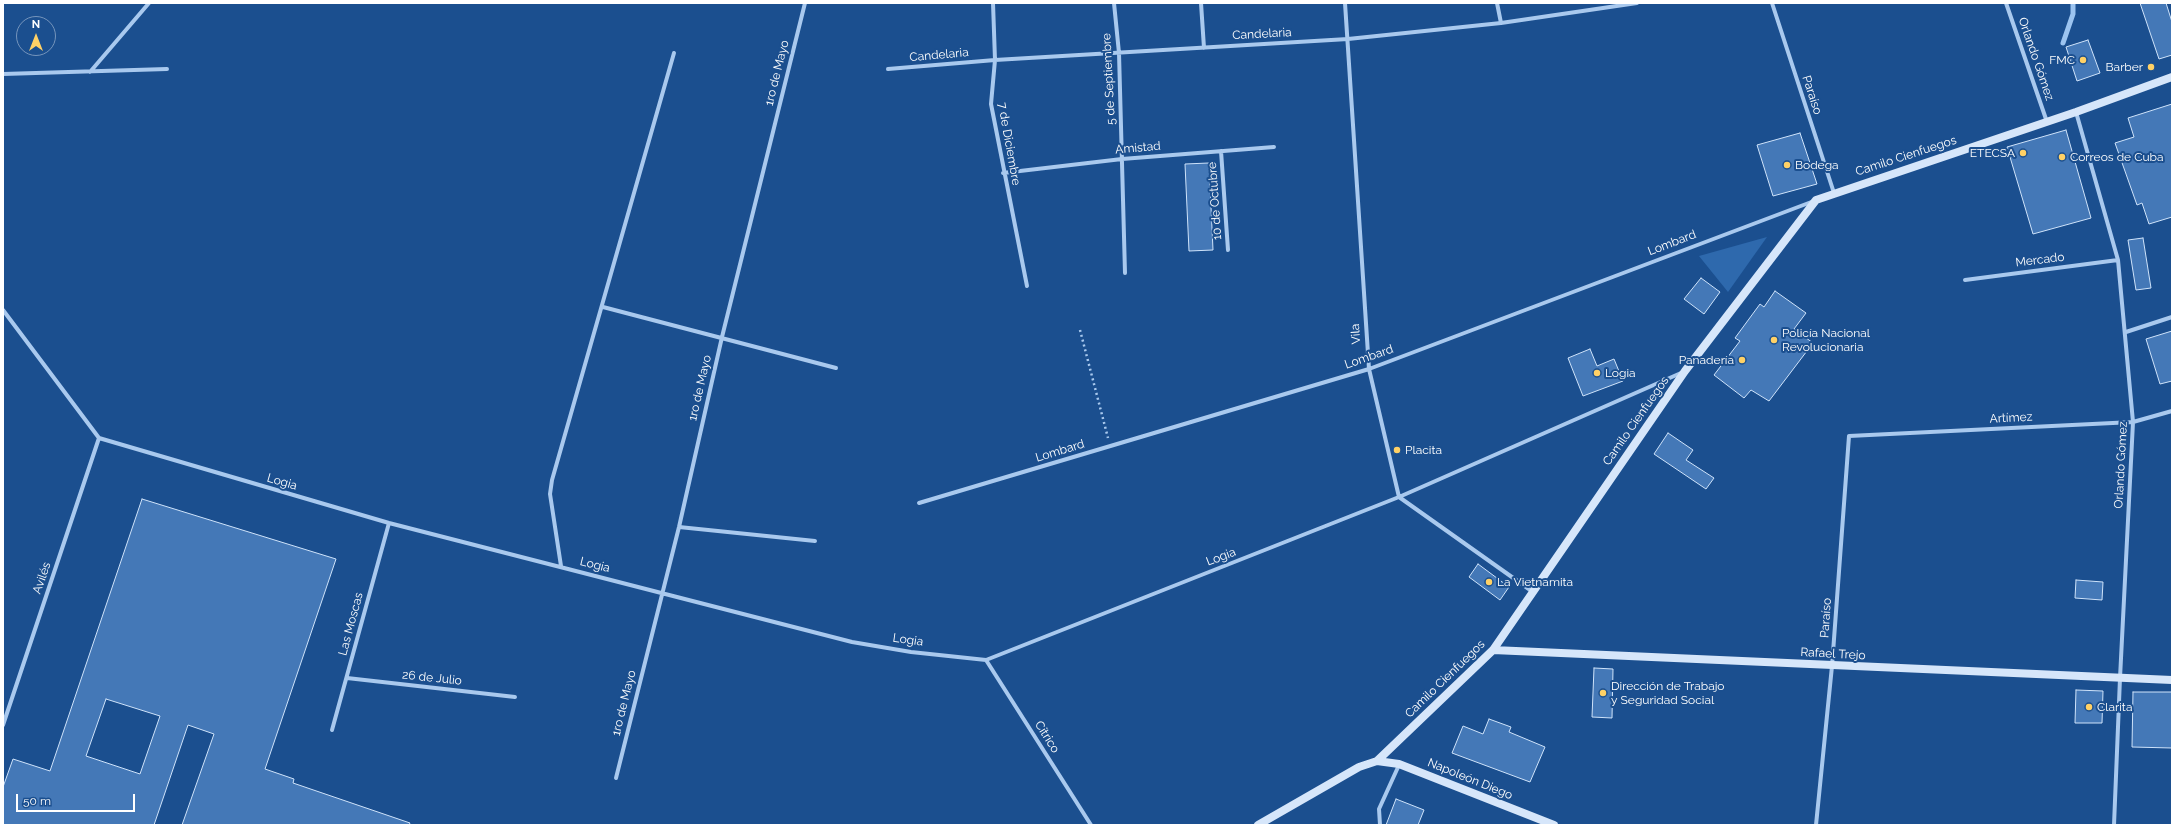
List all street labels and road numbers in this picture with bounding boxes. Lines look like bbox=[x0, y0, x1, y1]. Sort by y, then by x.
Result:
street label: Orlando Gómez bbox=[2015, 15, 2057, 103]
street label: Candelaria bbox=[1232, 25, 1292, 43]
street label: 5 de Septiembre bbox=[1099, 33, 1119, 125]
street label: 1ro de Mayo bbox=[762, 39, 792, 107]
street label: Candelaria bbox=[909, 45, 969, 65]
street label: Paraíso bbox=[1799, 74, 1825, 116]
street label: 7 de Diciembre bbox=[995, 101, 1023, 187]
street label: Camilo Cienfuegos bbox=[1854, 133, 1958, 179]
street label: Amistad bbox=[1115, 139, 1161, 157]
street label: 10 de Octubre bbox=[1205, 161, 1225, 241]
street label: Lombard bbox=[1646, 227, 1698, 259]
street label: Mercado bbox=[2015, 250, 2065, 270]
street label: Vila bbox=[1348, 323, 1364, 345]
street label: Lombard bbox=[1343, 342, 1395, 372]
street label: 1ro de Mayo bbox=[685, 354, 715, 422]
street label: Camilo Cienfuegos bbox=[1600, 374, 1672, 468]
street label: Artímez bbox=[1989, 410, 2033, 426]
street label: Orlando Gómez bbox=[2112, 421, 2130, 509]
street label: Lombard bbox=[1034, 437, 1086, 465]
street label: Logia bbox=[265, 471, 299, 493]
street label: Logia bbox=[1204, 545, 1238, 569]
street label: Logia bbox=[578, 554, 612, 576]
street label: Avilés bbox=[30, 560, 54, 596]
street label: Las Moscas bbox=[336, 591, 366, 657]
street label: Paraíso bbox=[1817, 597, 1835, 639]
street label: Logia bbox=[892, 631, 924, 649]
street label: Camilo Cienfuegos bbox=[1402, 637, 1488, 721]
street label: Rafael Trejo bbox=[1800, 645, 1866, 663]
street label: 26 de Julio bbox=[401, 668, 463, 688]
street label: 1ro de Mayo bbox=[609, 669, 639, 737]
street label: Cítrico bbox=[1032, 718, 1062, 756]
street label: Napoleón Diego bbox=[1425, 755, 1515, 803]

